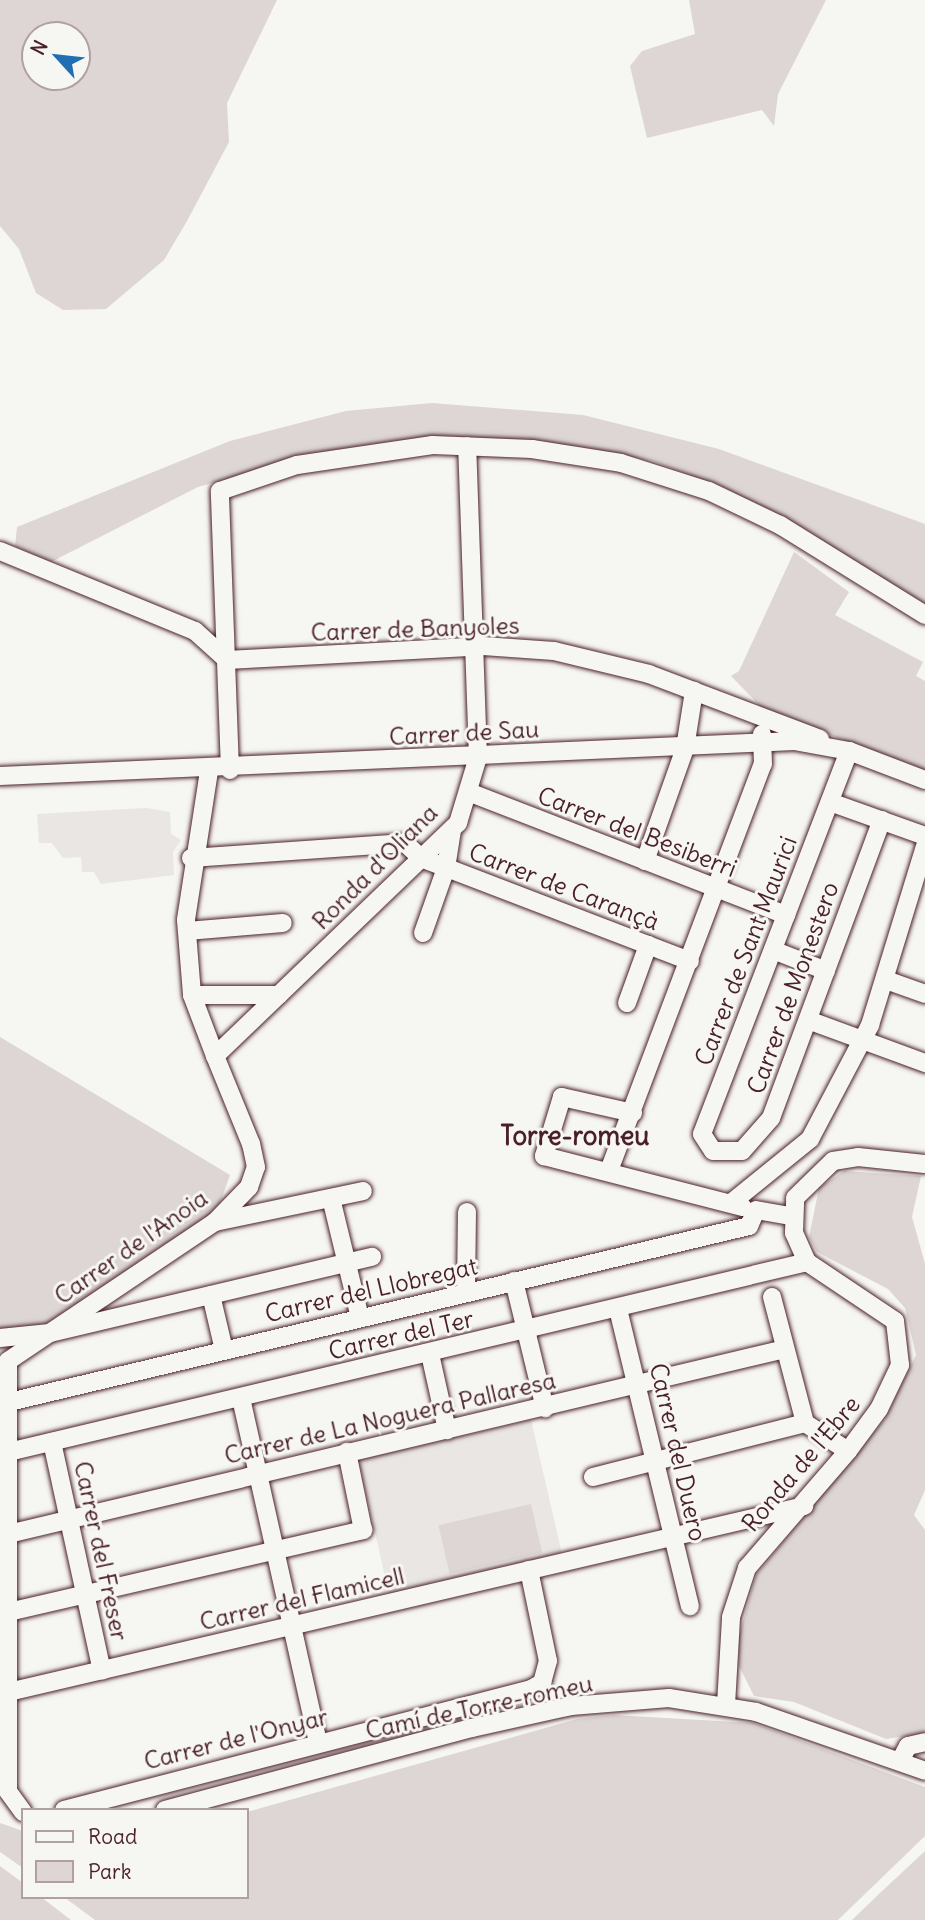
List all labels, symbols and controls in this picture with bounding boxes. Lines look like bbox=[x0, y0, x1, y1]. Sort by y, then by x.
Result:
north arrow bbox=[21, 21, 91, 91]
text: N bbox=[25, 36, 53, 59]
street label: Carrer de Banyoles bbox=[310, 611, 520, 647]
street label: Carrer de Sau bbox=[388, 715, 540, 751]
street label: Carrer del Besiberri bbox=[533, 781, 741, 883]
street label: Ronda d'Oliana bbox=[306, 798, 444, 936]
street label: Carrer de Sant Maurici bbox=[689, 832, 803, 1070]
street label: Carrer de Carançà bbox=[465, 837, 663, 937]
street label: Carrer de Monestero bbox=[741, 878, 845, 1098]
district label: Torre-romeu bbox=[501, 1120, 649, 1152]
street label: Carrer de l'Anoia bbox=[49, 1184, 213, 1310]
street label: Carrer del Llobregat bbox=[262, 1252, 480, 1328]
street label: Carrer del Ter bbox=[326, 1304, 476, 1366]
street label: Carrer del Duero bbox=[644, 1360, 712, 1544]
street label: Carrer de La Noguera Pallaresa bbox=[221, 1366, 559, 1470]
street label: Ronda de l'Ebre bbox=[736, 1390, 866, 1538]
street label: Carrer del Freser bbox=[68, 1459, 134, 1643]
street label: Carrer del Flamicell bbox=[197, 1561, 407, 1637]
street label: Camí de Torre-romeu bbox=[363, 1669, 595, 1745]
street label: Carrer de l'Onyar bbox=[141, 1702, 331, 1776]
legend bbox=[21, 1808, 248, 1899]
text: Road bbox=[88, 1823, 137, 1850]
text: Park bbox=[88, 1858, 131, 1885]

